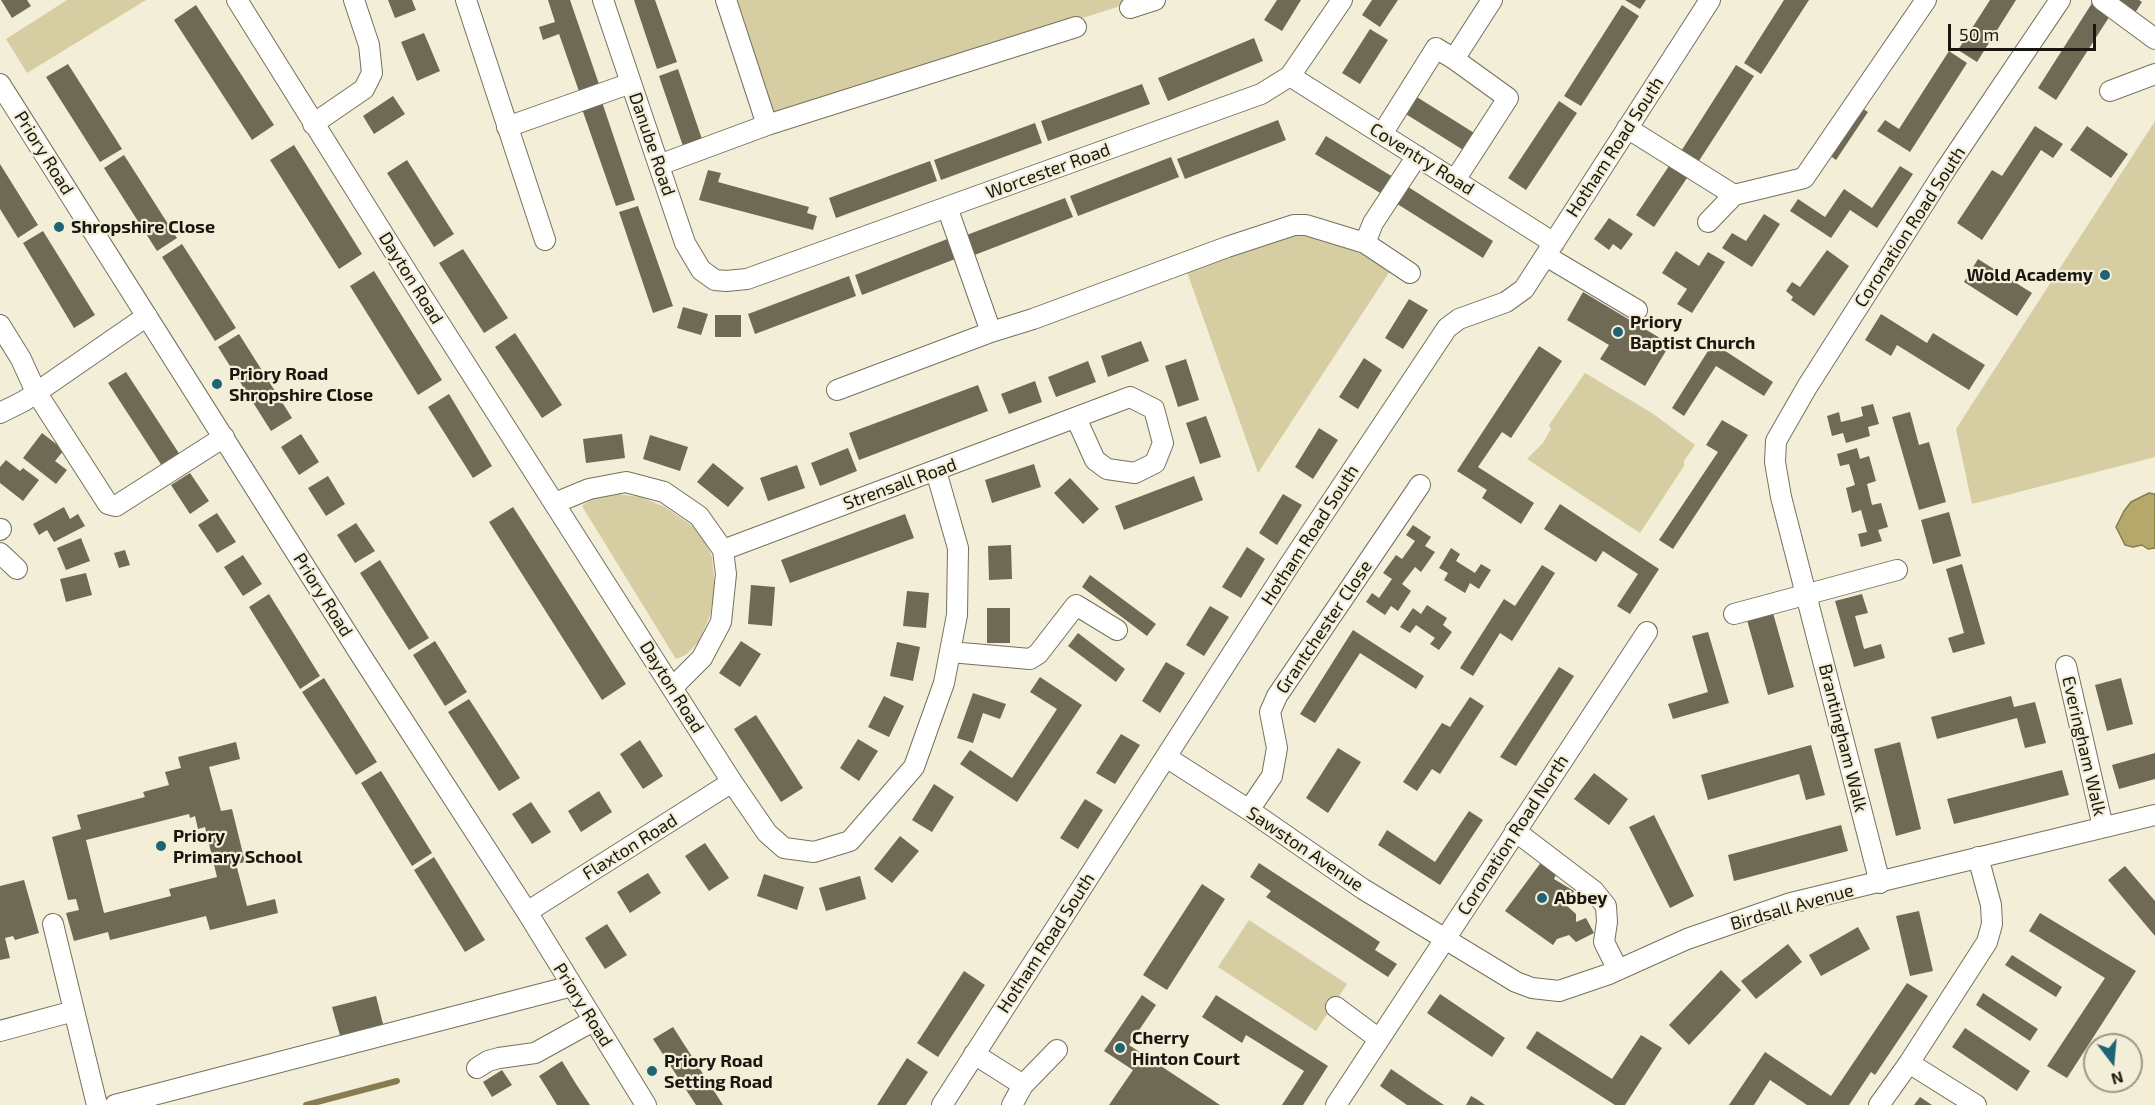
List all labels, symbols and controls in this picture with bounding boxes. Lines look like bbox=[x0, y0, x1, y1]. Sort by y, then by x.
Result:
scale bar bbox=[1951, 12, 2100, 50]
text: 50 m bbox=[1959, 23, 1999, 45]
street label: Hotham Road South bbox=[1562, 73, 1668, 221]
street label: Danube Road bbox=[624, 89, 680, 199]
street label: Priory Road bbox=[10, 107, 78, 199]
street label: Coventry Road bbox=[1366, 118, 1478, 200]
street label: Worcester Road bbox=[983, 139, 1113, 203]
street label: Coronation Road South bbox=[1850, 143, 1970, 311]
place label: Shropshire Close bbox=[71, 216, 215, 238]
marker: Shropshire Close bbox=[52, 220, 66, 234]
street label: Dayton Road bbox=[374, 228, 448, 328]
place label: Wold Academy bbox=[1966, 264, 2093, 286]
marker: Wold Academy bbox=[2098, 268, 2112, 282]
place label: Priory Baptist Church bbox=[1630, 311, 1755, 354]
marker: Priory Baptist Church bbox=[1611, 325, 1625, 339]
place label: Priory Road Shropshire Close bbox=[229, 363, 373, 406]
marker: Priory Road Shropshire Close bbox=[210, 377, 224, 391]
street label: Strensall Road bbox=[840, 453, 960, 515]
street label: Hotham Road South bbox=[1257, 461, 1363, 609]
street label: Priory Road bbox=[289, 549, 357, 641]
street label: Grantchester Close bbox=[1271, 556, 1377, 698]
street label: Dayton Road bbox=[635, 637, 709, 737]
street label: Brantingham Walk bbox=[1814, 662, 1872, 814]
street label: Everingham Walk bbox=[2057, 674, 2111, 818]
street label: Coronation Road North bbox=[1453, 751, 1573, 919]
street label: Sawston Avenue bbox=[1243, 802, 1367, 896]
street label: Flaxton Road bbox=[579, 809, 681, 885]
place label: Priory Primary School bbox=[173, 825, 302, 868]
marker: Priory Primary School bbox=[154, 839, 168, 853]
street label: Hotham Road South bbox=[993, 869, 1099, 1017]
street label: Birdsall Avenue bbox=[1728, 879, 1856, 935]
place label: Abbey bbox=[1554, 887, 1607, 909]
marker: Abbey bbox=[1535, 891, 1549, 905]
street label: Priory Road bbox=[549, 959, 617, 1051]
place label: Cherry Hinton Court bbox=[1132, 1027, 1240, 1070]
north arrow bbox=[2083, 1033, 2143, 1093]
marker: Cherry Hinton Court bbox=[1113, 1041, 1127, 1055]
place label: Priory Road Setting Road bbox=[664, 1050, 773, 1092]
marker: Priory Road Setting Road bbox=[645, 1064, 659, 1078]
text: N bbox=[2109, 1068, 2126, 1090]

